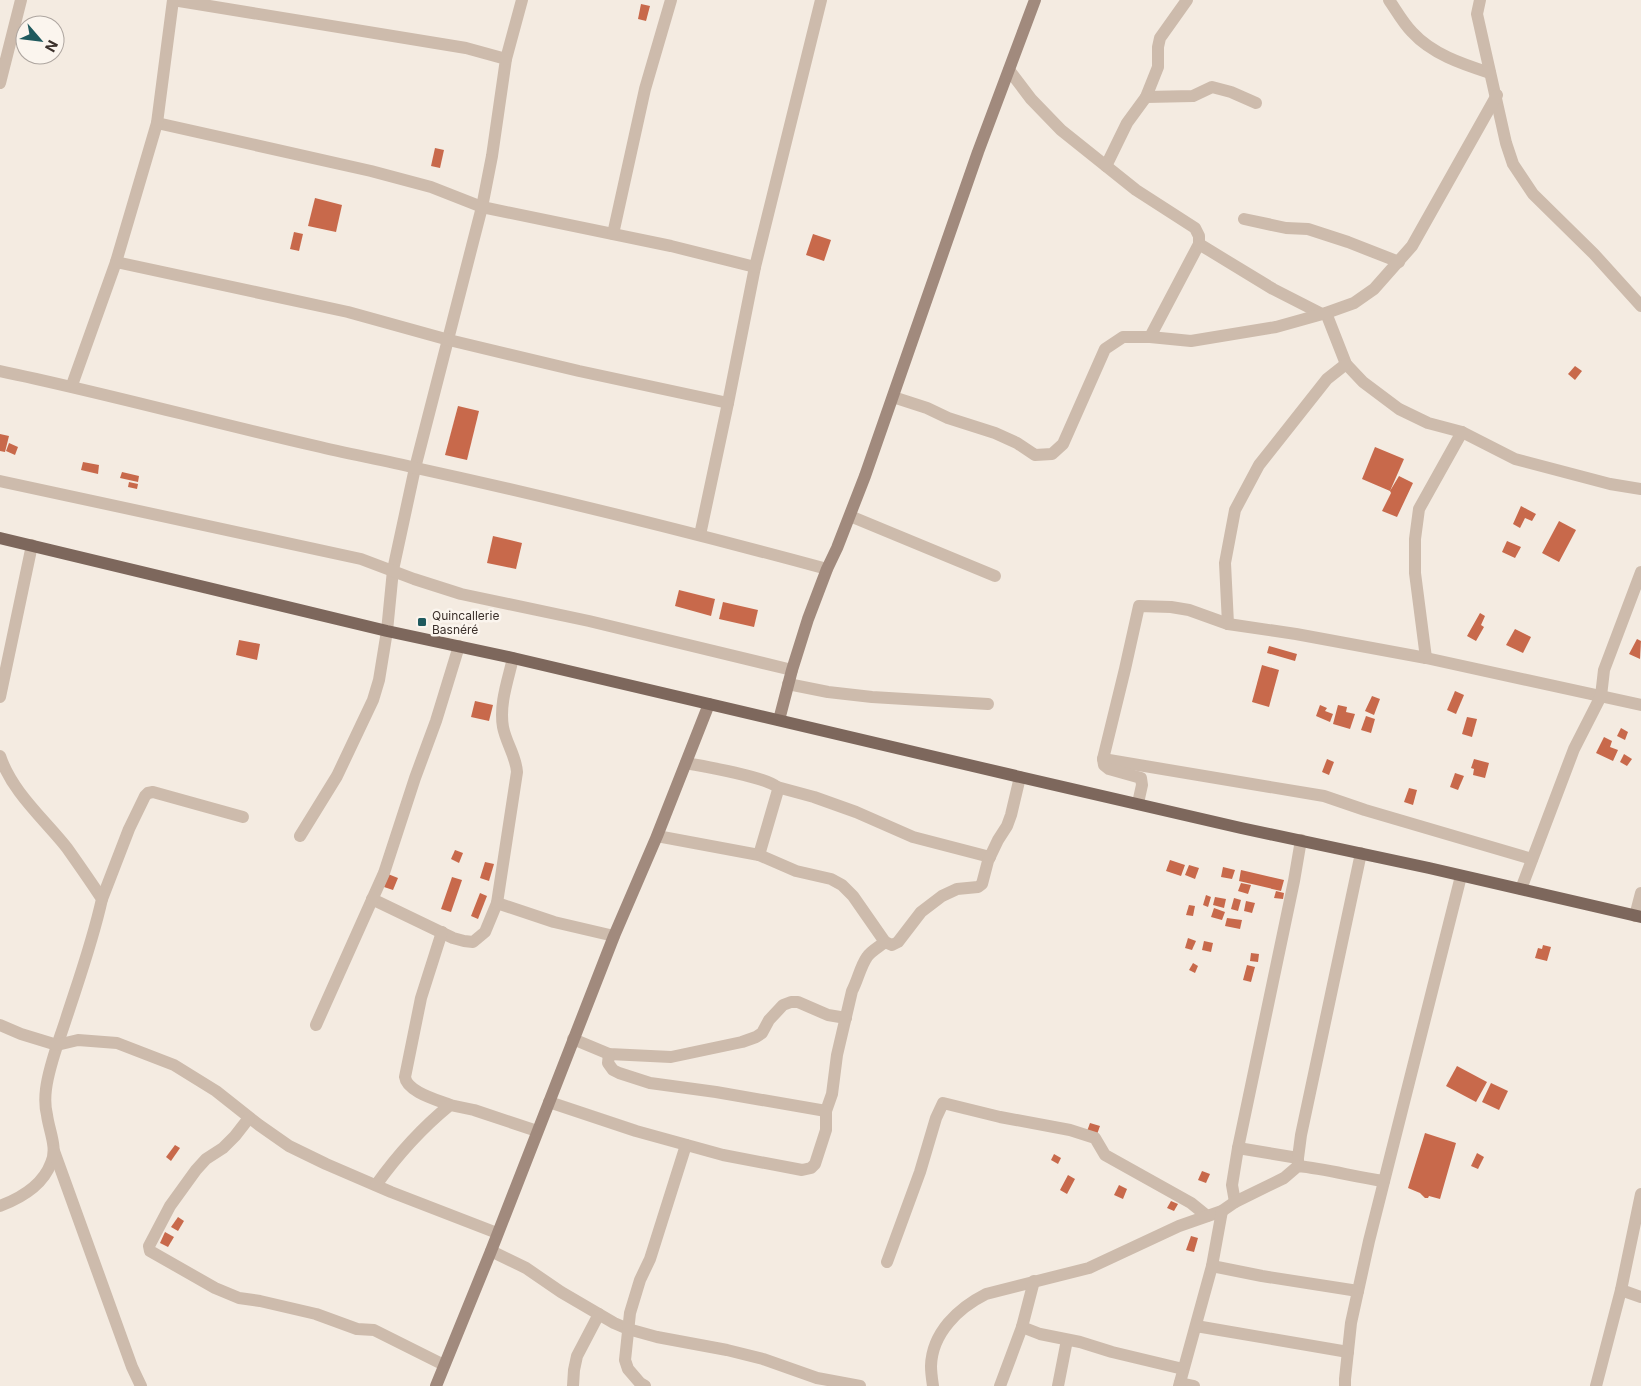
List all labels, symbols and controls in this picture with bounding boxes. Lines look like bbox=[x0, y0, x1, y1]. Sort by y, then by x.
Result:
north arrow bbox=[15, 15, 65, 65]
text: N bbox=[42, 38, 62, 55]
place label: Quincallerie Basnéré bbox=[432, 608, 499, 637]
marker: Quincallerie Basnéré bbox=[416, 616, 428, 628]

